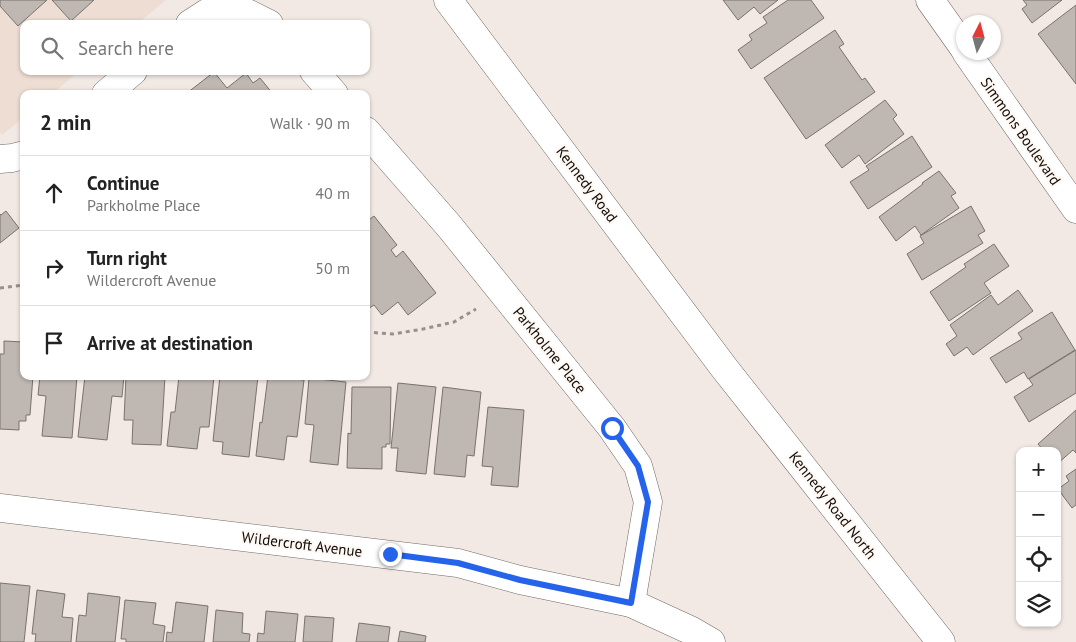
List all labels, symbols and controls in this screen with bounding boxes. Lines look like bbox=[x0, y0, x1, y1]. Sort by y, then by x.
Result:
north arrow bbox=[956, 15, 1001, 60]
search box bbox=[20, 20, 370, 75]
icon: search bbox=[38, 34, 66, 62]
text: Search here bbox=[78, 36, 174, 60]
street label: Simmons Boulevard bbox=[977, 73, 1065, 189]
text: 2 min bbox=[40, 109, 91, 136]
text: Walk · 90 m bbox=[270, 113, 350, 133]
street label: Kennedy Road bbox=[552, 142, 622, 226]
text: Continue bbox=[87, 171, 159, 195]
icon: ahead bbox=[40, 179, 68, 207]
text: 40 m bbox=[315, 183, 350, 203]
text: Parkholme Place bbox=[87, 195, 200, 215]
text: Turn right bbox=[87, 246, 167, 270]
icon: right bbox=[40, 254, 68, 282]
text: 50 m bbox=[315, 258, 350, 278]
text: Wildercroft Avenue bbox=[87, 270, 216, 290]
street label: Parkholme Place bbox=[509, 303, 591, 397]
icon: arrive bbox=[40, 329, 68, 357]
text: Arrive at destination bbox=[87, 331, 253, 355]
route start bbox=[601, 417, 624, 440]
street label: Kennedy Road North bbox=[785, 447, 881, 563]
map controls bbox=[1016, 447, 1061, 627]
button: + bbox=[1016, 447, 1061, 492]
button: − bbox=[1016, 492, 1061, 537]
street label: Wildercroft Avenue bbox=[241, 527, 363, 561]
button: locate bbox=[1016, 537, 1061, 582]
route end bbox=[379, 543, 402, 566]
button: layers bbox=[1016, 582, 1061, 627]

